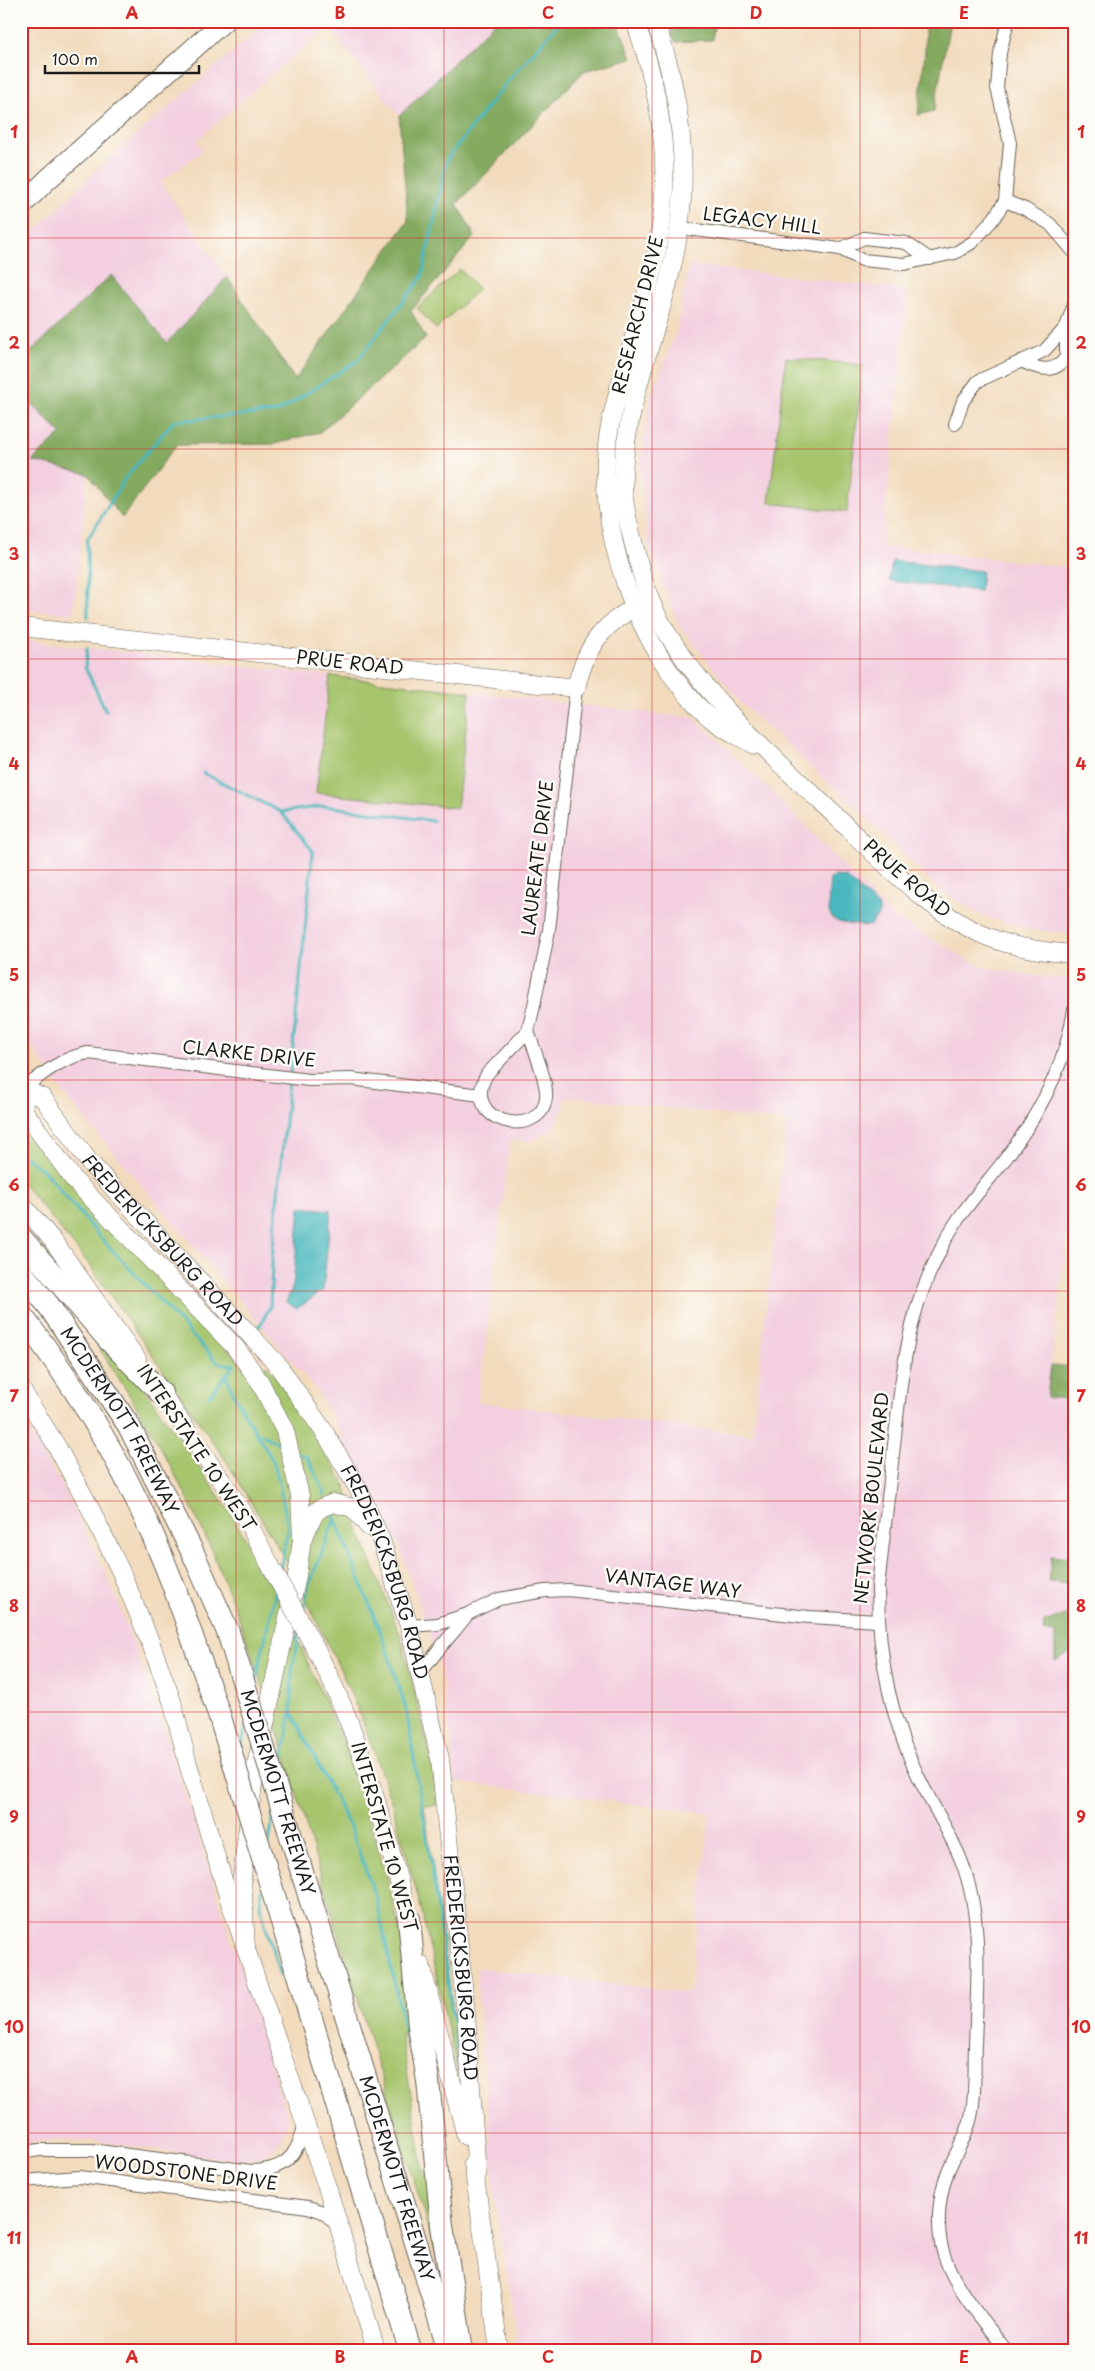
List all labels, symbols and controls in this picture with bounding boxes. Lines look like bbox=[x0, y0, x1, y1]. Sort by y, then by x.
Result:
text: A bbox=[126, 0, 139, 24]
text: B bbox=[335, 0, 346, 24]
text: C bbox=[542, 0, 554, 24]
text: D bbox=[750, 0, 762, 24]
text: E bbox=[959, 0, 969, 24]
scale bar bbox=[45, 42, 199, 74]
text: 100 m bbox=[52, 47, 98, 70]
text: 1 bbox=[10, 119, 18, 143]
text: 1 bbox=[1077, 119, 1085, 143]
street label: LEGACY HILL bbox=[701, 199, 823, 240]
street label: RESEARCH DRIVE bbox=[604, 233, 669, 397]
text: 2 bbox=[8, 330, 20, 354]
text: 2 bbox=[1075, 330, 1087, 354]
text: 3 bbox=[9, 541, 19, 565]
text: 3 bbox=[1076, 541, 1086, 565]
street label: PRUE ROAD bbox=[295, 642, 405, 681]
text: 4 bbox=[9, 751, 20, 775]
text: 4 bbox=[1076, 751, 1087, 775]
street label: LAUREATE DRIVE bbox=[514, 779, 559, 937]
street label: PRUE ROAD bbox=[858, 832, 958, 923]
text: 5 bbox=[9, 962, 19, 986]
text: 5 bbox=[1076, 962, 1086, 986]
street label: CLARKE DRIVE bbox=[181, 1032, 317, 1073]
street label: FREDERICKSBURG ROAD bbox=[76, 1148, 251, 1332]
text: 6 bbox=[8, 1172, 20, 1196]
text: 6 bbox=[1075, 1172, 1087, 1196]
street label: MCDERMOTT FREEWAY bbox=[54, 1321, 187, 1519]
street label: INTERSTATE 10 WEST bbox=[131, 1358, 264, 1537]
text: 7 bbox=[9, 1383, 19, 1407]
text: 7 bbox=[1076, 1383, 1086, 1407]
street label: NETWORK BOULEVARD bbox=[846, 1391, 895, 1605]
street label: FREDERICKSBURG ROAD bbox=[335, 1459, 436, 1682]
street label: VANTAGE WAY bbox=[603, 1561, 743, 1604]
text: 8 bbox=[9, 1593, 19, 1617]
text: 8 bbox=[1076, 1593, 1086, 1617]
street label: MCDERMOTT FREEWAY bbox=[234, 1686, 323, 1899]
street label: INTERSTATE 10 WEST bbox=[345, 1738, 426, 1936]
text: 9 bbox=[9, 1804, 19, 1828]
text: 9 bbox=[1076, 1804, 1086, 1828]
street label: FREDERICKSBURG ROAD bbox=[438, 1853, 486, 2081]
text: 10 bbox=[4, 2014, 24, 2038]
text: 10 bbox=[1071, 2014, 1091, 2038]
street label: MCDERMOTT FREEWAY bbox=[353, 2072, 442, 2285]
street label: WOODSTONE DRIVE bbox=[93, 2147, 279, 2196]
text: 11 bbox=[7, 2225, 21, 2249]
text: 11 bbox=[1074, 2225, 1088, 2249]
text: A bbox=[126, 2344, 139, 2368]
text: B bbox=[335, 2344, 346, 2368]
text: C bbox=[542, 2344, 554, 2368]
text: D bbox=[750, 2344, 762, 2368]
text: E bbox=[959, 2344, 969, 2368]

